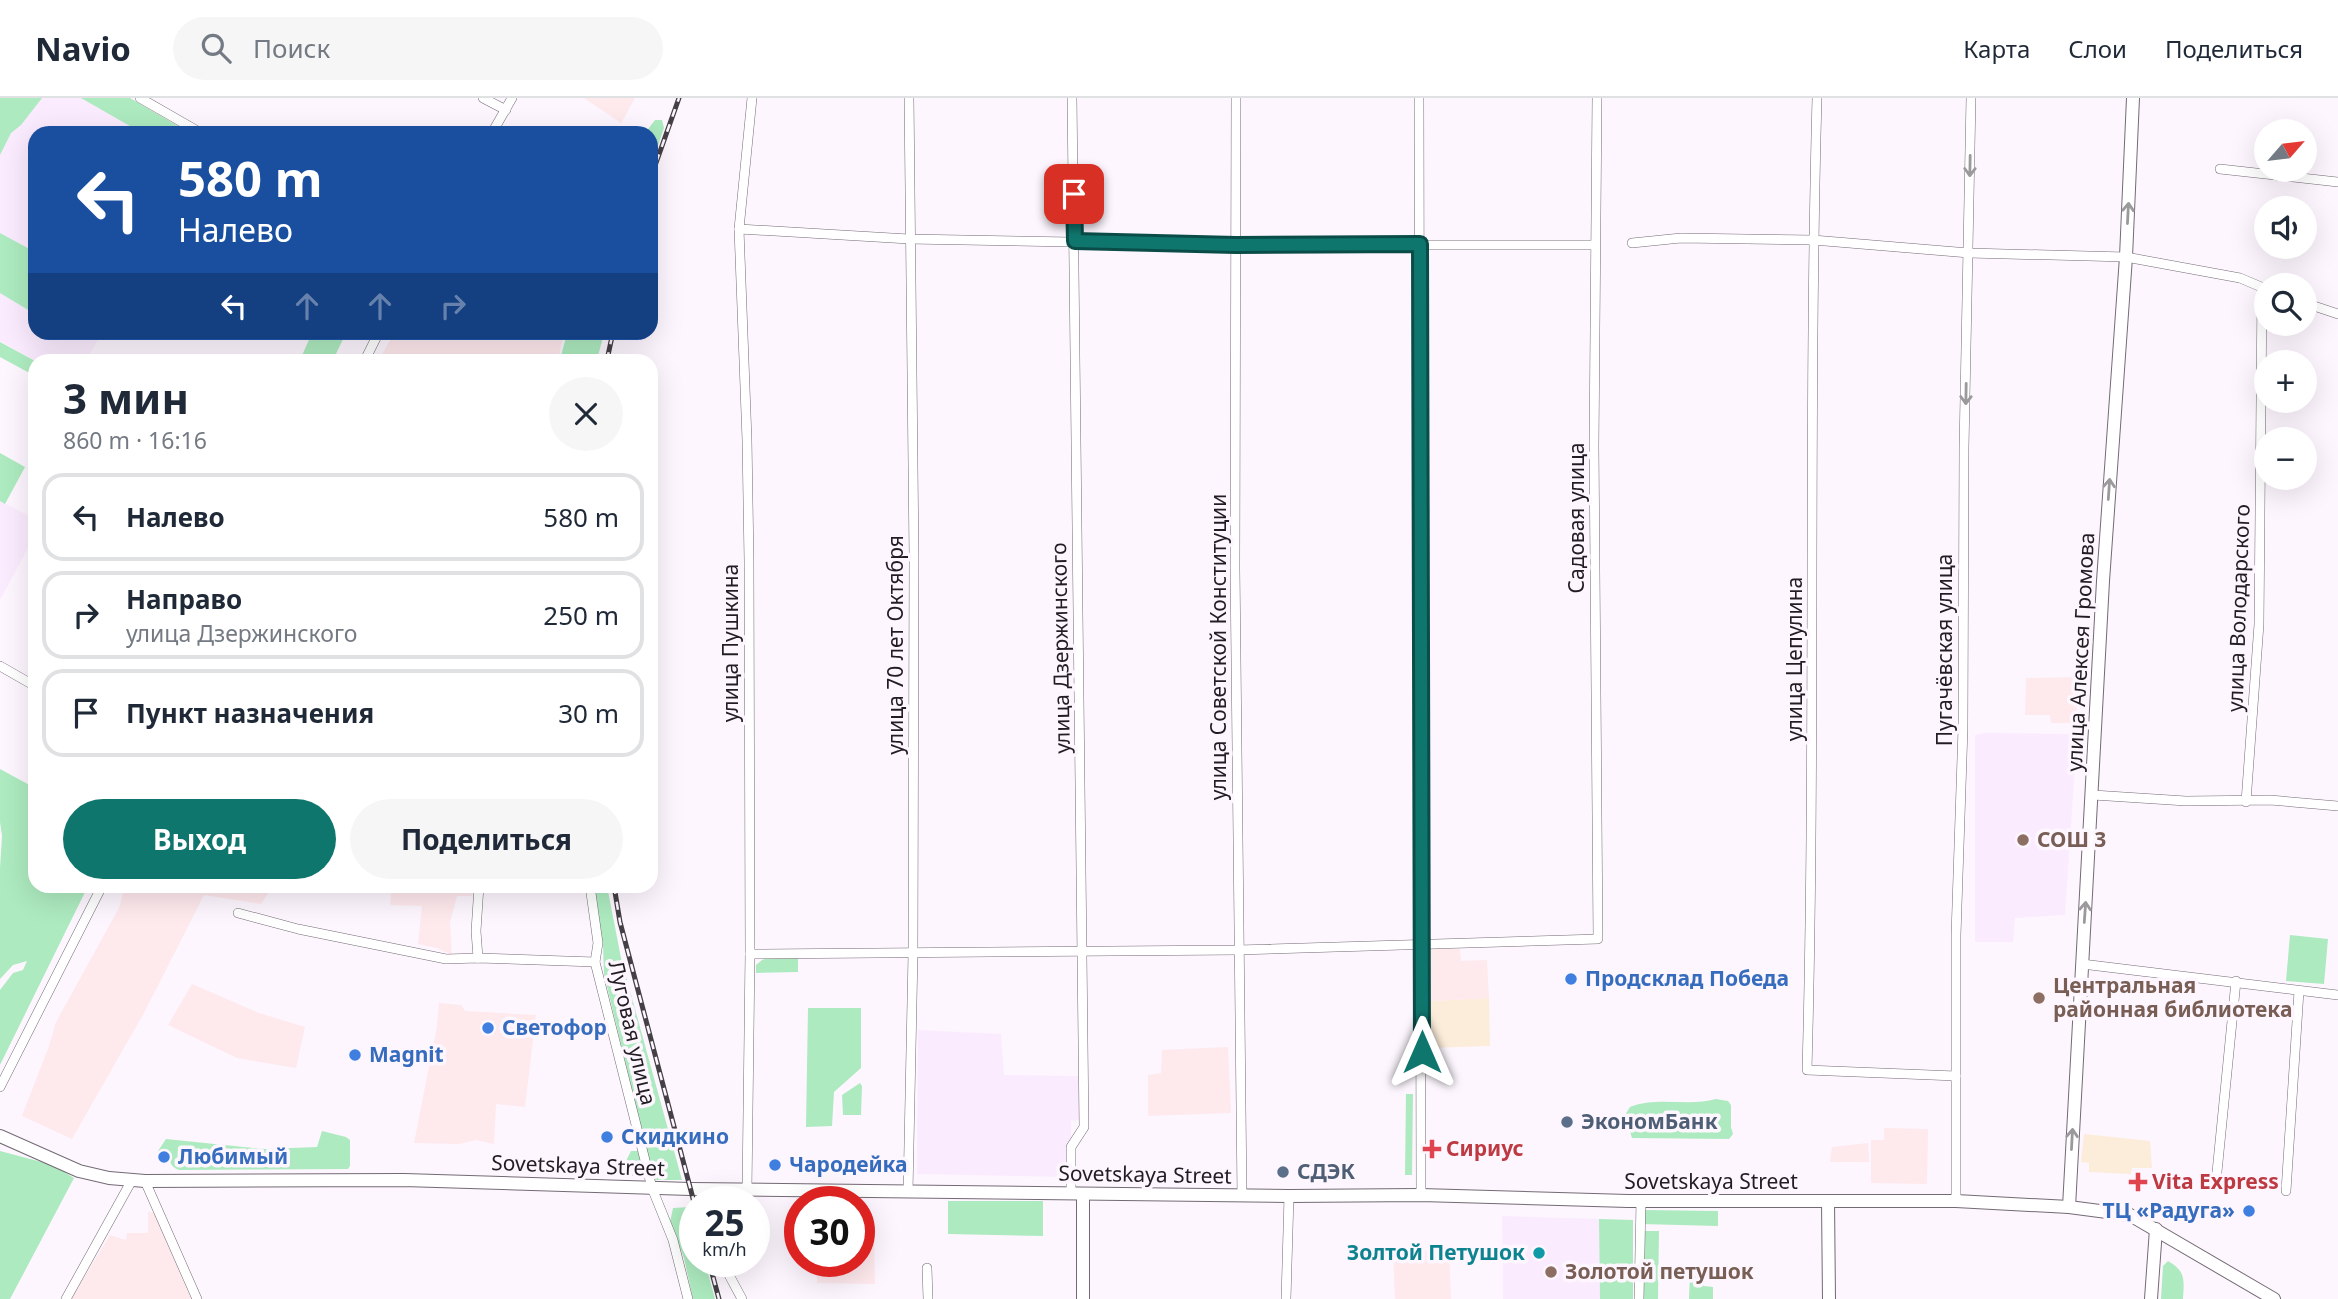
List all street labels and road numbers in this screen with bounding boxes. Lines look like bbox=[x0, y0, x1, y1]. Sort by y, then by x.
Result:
street label: Садовая улица bbox=[1562, 443, 1590, 593]
street label: улица Советской Конституции bbox=[1204, 494, 1232, 800]
street label: улица Володарского bbox=[2220, 504, 2256, 712]
street label: улица Алексея Громова bbox=[2060, 532, 2100, 772]
street label: улица 70 лет Октября bbox=[881, 535, 909, 755]
street label: улица Дзержинского bbox=[1044, 542, 1076, 754]
street label: Пугачёвская улица bbox=[1930, 554, 1958, 746]
street label: улица Пушкина bbox=[716, 564, 744, 722]
street label: улица Цепулина bbox=[1780, 577, 1808, 741]
street label: Луговая улица bbox=[603, 958, 663, 1108]
street label: Sovetskaya Street bbox=[491, 1148, 666, 1182]
street label: Sovetskaya Street bbox=[1058, 1158, 1232, 1190]
street label: Sovetskaya Street bbox=[1624, 1167, 1798, 1195]

